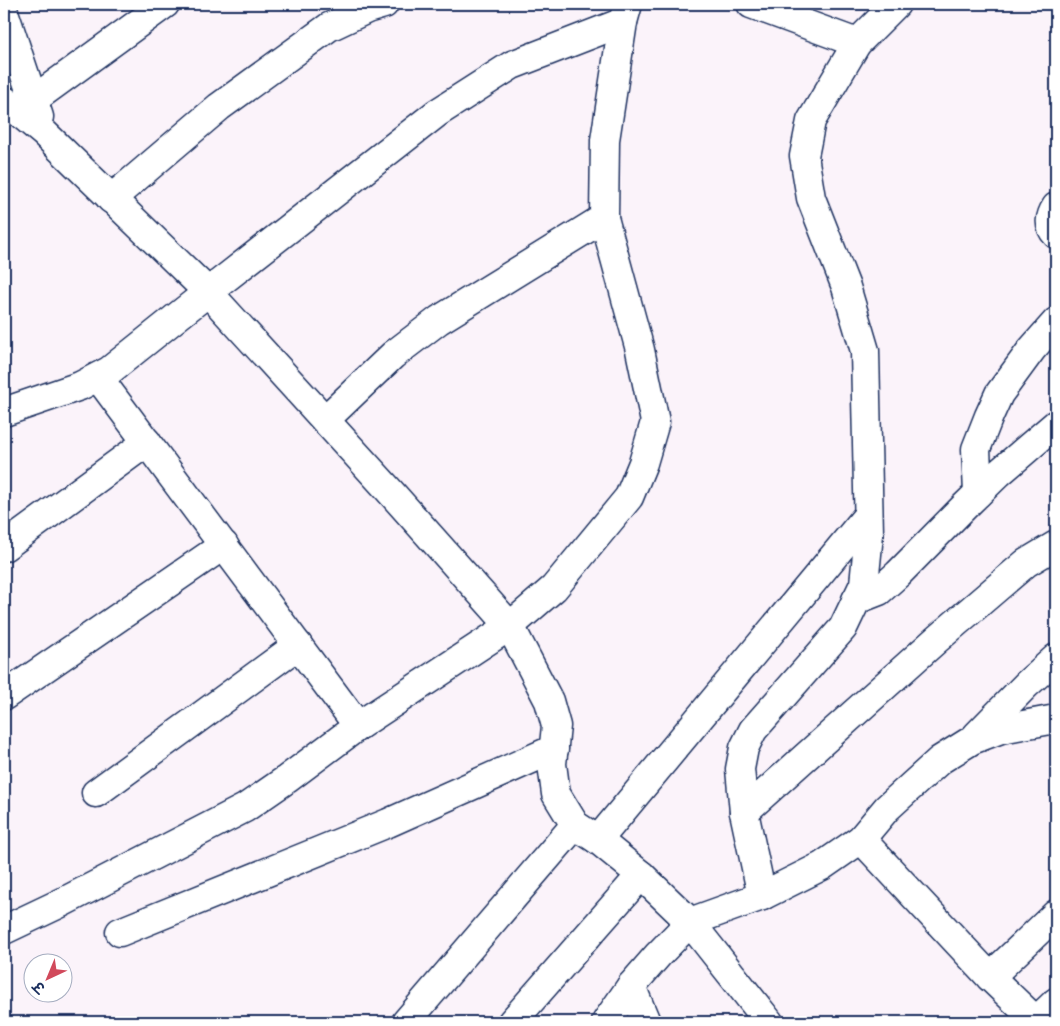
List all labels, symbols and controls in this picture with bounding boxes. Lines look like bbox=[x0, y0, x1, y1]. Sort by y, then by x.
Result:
north arrow bbox=[22, 954, 72, 1004]
text: उ bbox=[28, 974, 52, 998]

